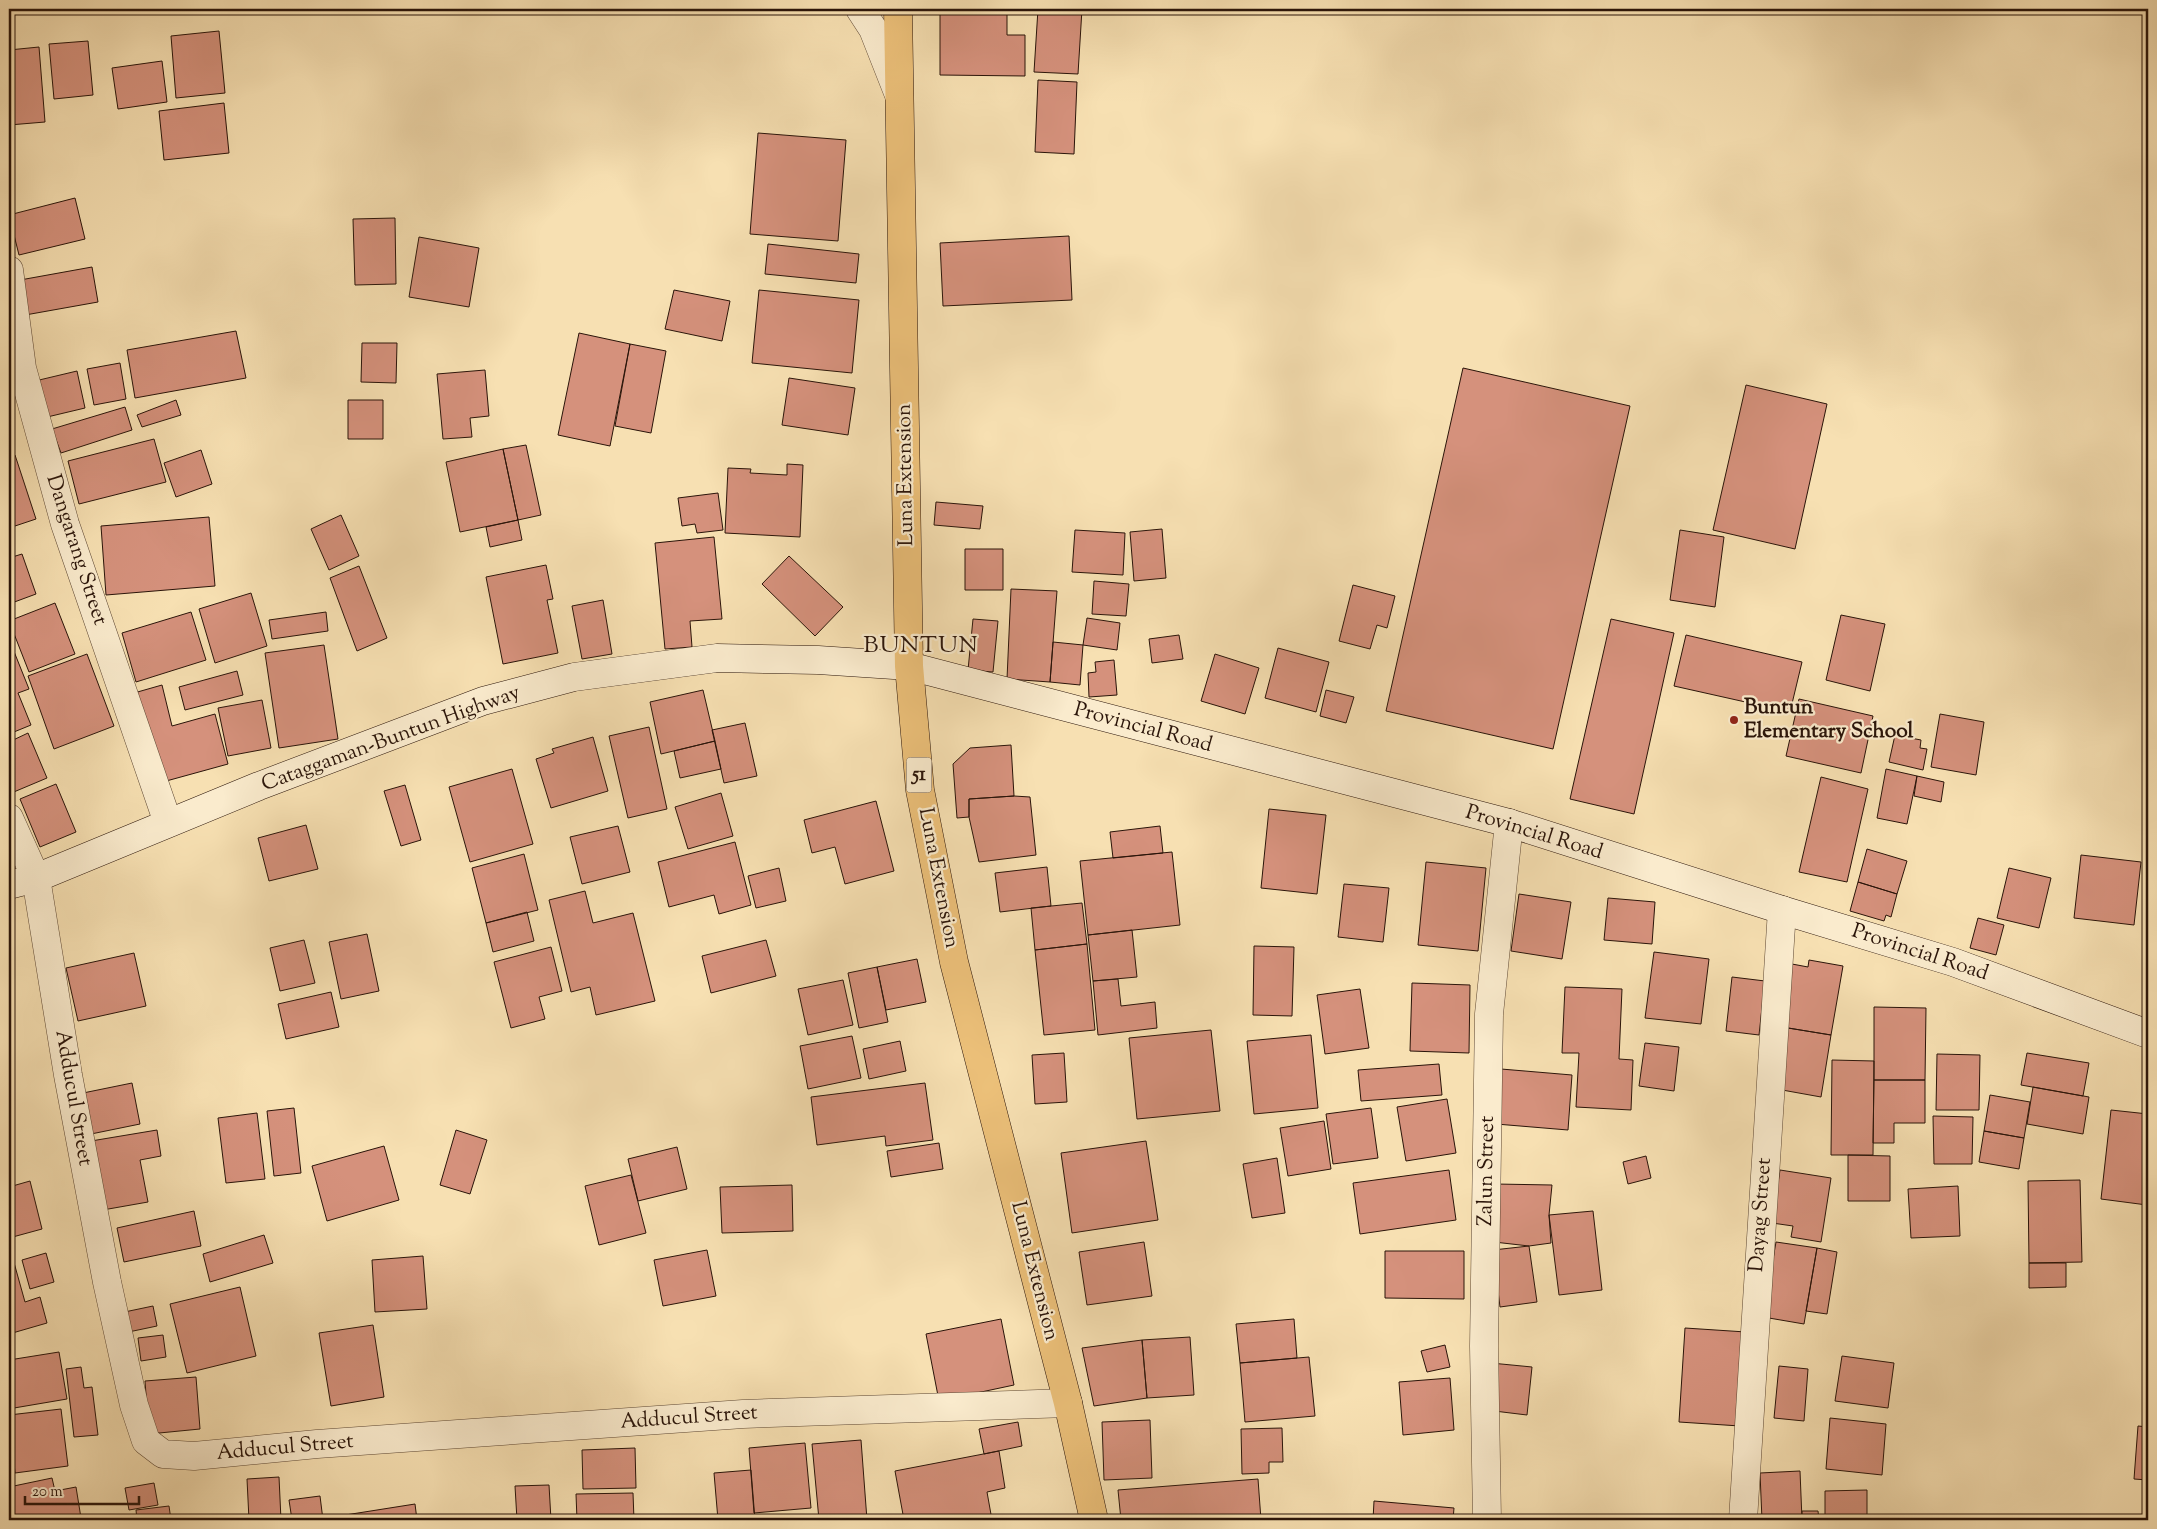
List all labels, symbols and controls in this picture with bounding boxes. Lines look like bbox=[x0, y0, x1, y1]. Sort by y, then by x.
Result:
street label: Luna Extension bbox=[890, 403, 922, 547]
street label: Dangarang Street bbox=[37, 471, 115, 629]
district label: BUNTUN bbox=[863, 629, 979, 663]
street label: Cataggaman-Buntun Highway bbox=[257, 678, 525, 800]
place label: Buntun Elementary School bbox=[1744, 693, 1914, 747]
street label: Provincial Road bbox=[1070, 695, 1216, 761]
marker: Buntun Elementary School bbox=[1728, 714, 1740, 726]
road number: 51 bbox=[906, 758, 932, 792]
street label: Provincial Road bbox=[1462, 798, 1606, 868]
street label: Luna Extension bbox=[910, 805, 966, 951]
street label: Provincial Road bbox=[1848, 917, 1992, 989]
street label: Adducul Street bbox=[46, 1028, 100, 1168]
street label: Zalun Street bbox=[1471, 1116, 1503, 1226]
street label: Dayag Street bbox=[1742, 1157, 1780, 1273]
street label: Luna Extension bbox=[1002, 1198, 1066, 1344]
street label: Adducul Street bbox=[619, 1398, 759, 1438]
street label: Adducul Street bbox=[215, 1427, 355, 1469]
scale bar bbox=[25, 1474, 139, 1506]
text: 20 m bbox=[32, 1482, 63, 1503]

